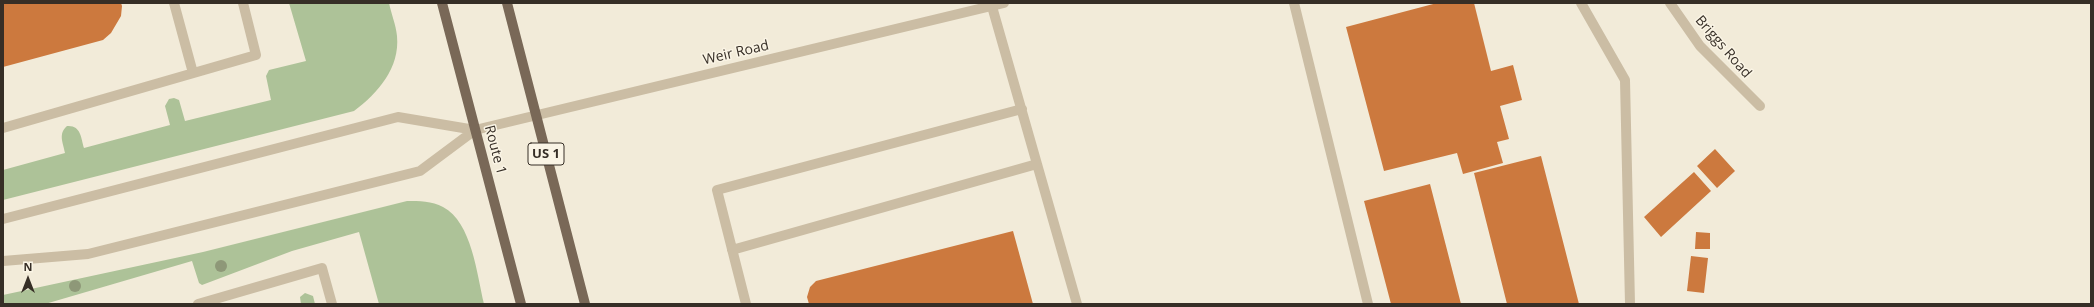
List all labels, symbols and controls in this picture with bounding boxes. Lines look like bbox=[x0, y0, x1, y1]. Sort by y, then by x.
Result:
street label: Briggs Road bbox=[1691, 12, 1755, 82]
street label: Weir Road bbox=[701, 37, 771, 69]
street label: Route 1 bbox=[480, 124, 510, 176]
road number: US 1 bbox=[528, 143, 564, 165]
north arrow bbox=[8, 259, 48, 299]
text: N bbox=[24, 259, 32, 274]

